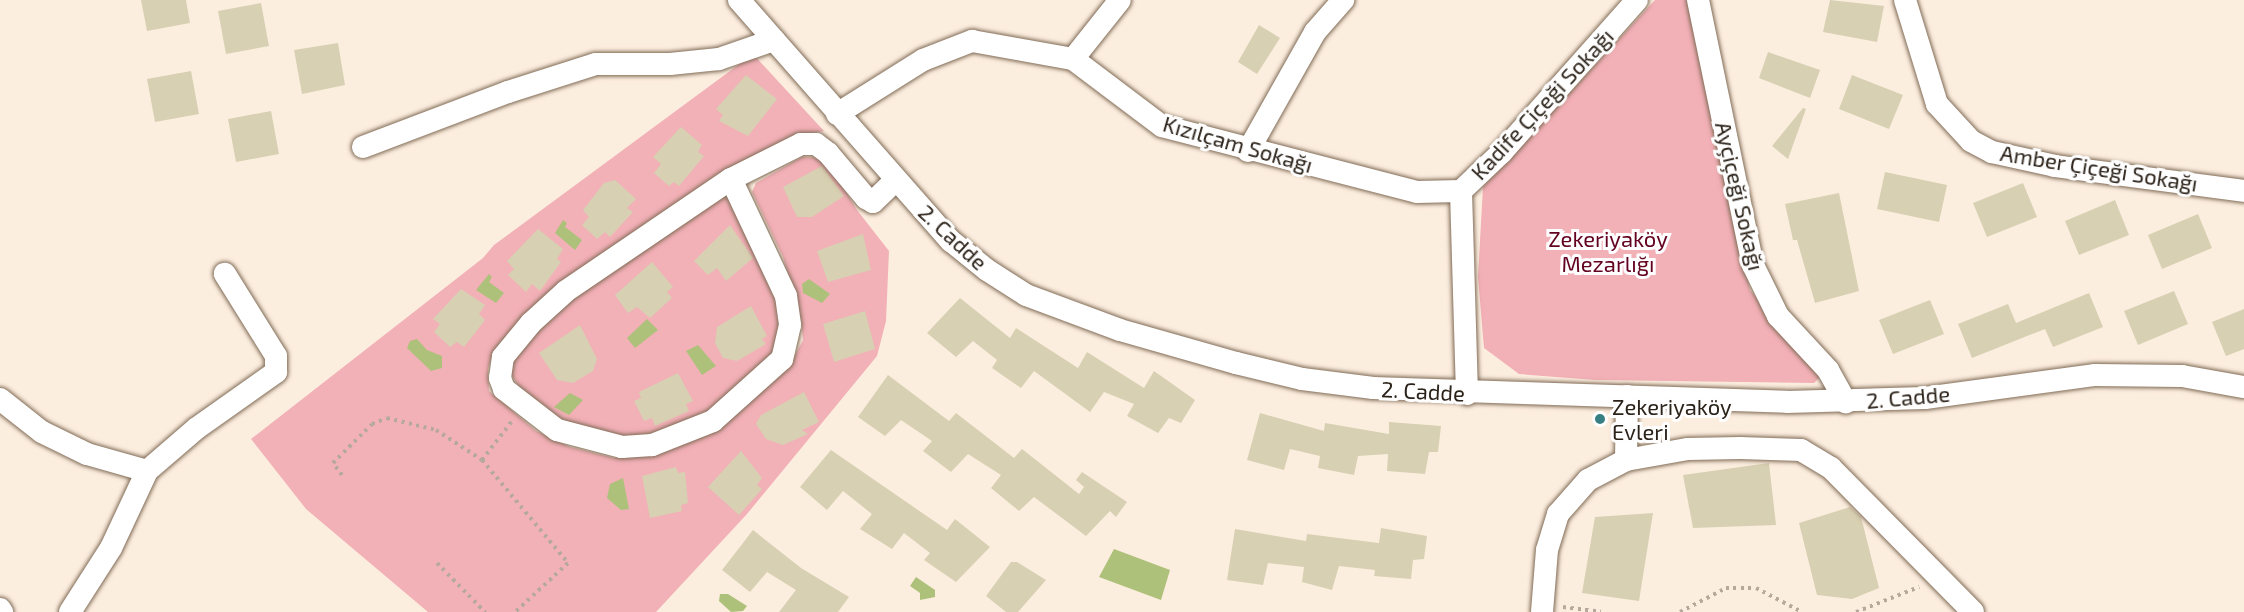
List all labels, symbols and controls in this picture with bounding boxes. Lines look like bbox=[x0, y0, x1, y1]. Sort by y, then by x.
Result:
street label: Kadife Çiçeği Sokağı bbox=[1465, 23, 1619, 185]
street label: Kızılçam Sokağı bbox=[1160, 110, 1316, 178]
street label: Ayçiçeği Sokağı bbox=[1710, 119, 1770, 273]
street label: Amber Çiçeği Sokağı bbox=[1998, 139, 2200, 197]
street label: 2. Cadde bbox=[913, 199, 993, 275]
park label: Zekeriyaköy Mezarlığı bbox=[1548, 225, 1668, 276]
street label: 2. Cadde bbox=[1380, 376, 1466, 406]
street label: 2. Cadde bbox=[1865, 380, 1951, 414]
place label: Zekeriyaköy Evleri bbox=[1612, 393, 1732, 445]
marker: Zekeriyaköy Evleri bbox=[1593, 412, 1607, 426]

